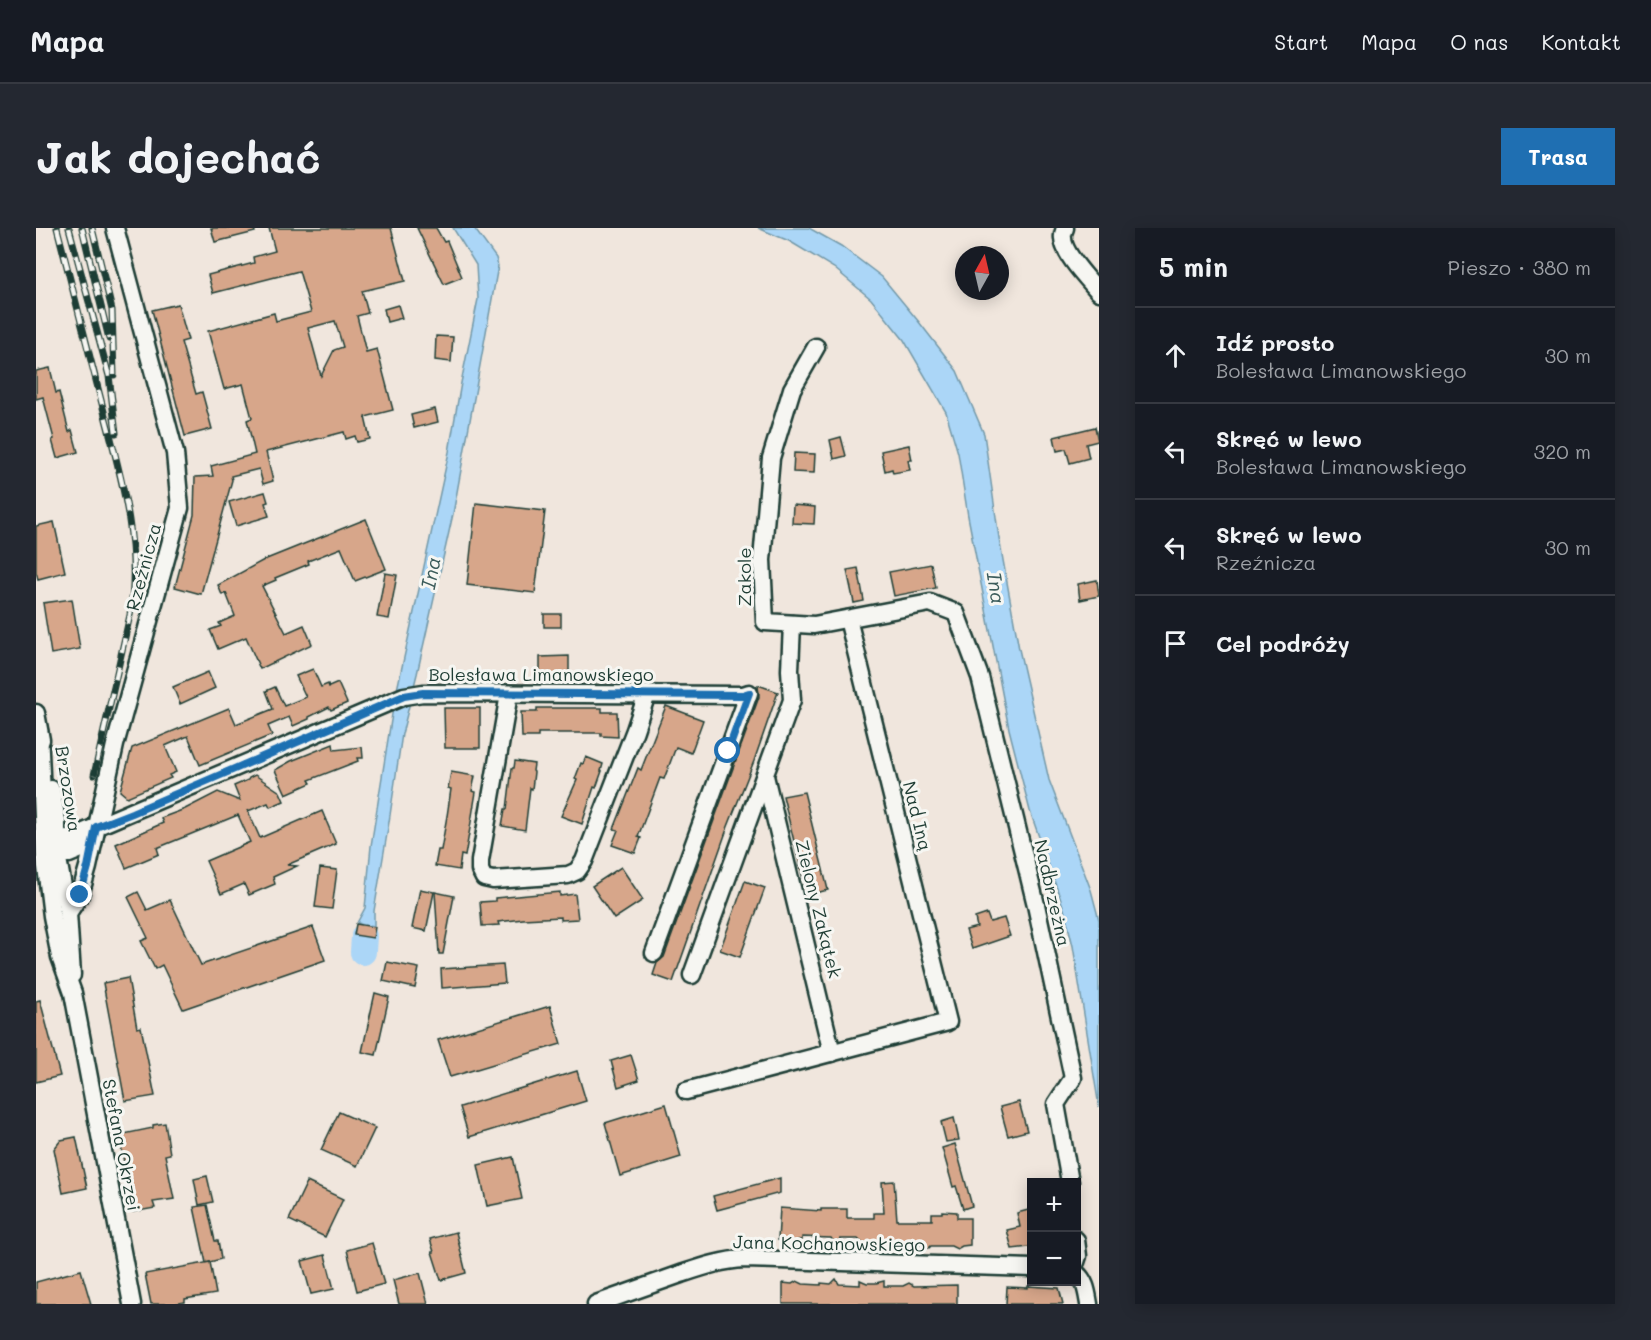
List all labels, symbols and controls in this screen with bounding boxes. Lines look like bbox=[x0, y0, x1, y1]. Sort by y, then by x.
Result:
text: Mapa bbox=[30, 23, 105, 59]
text: Start bbox=[1274, 28, 1328, 55]
text: Mapa bbox=[1361, 28, 1417, 55]
text: O nas bbox=[1450, 28, 1508, 55]
text: Kontakt bbox=[1541, 28, 1621, 55]
button: Trasa bbox=[1501, 128, 1615, 185]
text: Jak dojechać bbox=[36, 129, 321, 184]
north arrow bbox=[955, 246, 1009, 300]
text: 5 min bbox=[1159, 250, 1228, 284]
text: Pieszo · 380 m bbox=[1448, 254, 1591, 280]
text: Idź prosto bbox=[1216, 328, 1334, 357]
icon: ahead bbox=[1159, 339, 1192, 372]
text: 30 m bbox=[1545, 342, 1591, 368]
text: Bolesława Limanowskiego bbox=[1216, 357, 1466, 383]
text: Skręć w lewo bbox=[1216, 424, 1362, 453]
icon: left bbox=[1159, 435, 1192, 468]
text: 320 m bbox=[1533, 438, 1591, 464]
text: Bolesława Limanowskiego bbox=[1216, 453, 1466, 479]
street label: Rzeźnicza bbox=[120, 520, 166, 613]
text: Skręć w lewo bbox=[1216, 520, 1362, 549]
icon: left bbox=[1159, 531, 1192, 564]
text: 30 m bbox=[1545, 534, 1591, 560]
street label: Zakole bbox=[732, 547, 756, 607]
text: Rzeźnicza bbox=[1216, 549, 1316, 575]
water label: Ina bbox=[414, 554, 446, 591]
water label: Ina bbox=[982, 570, 1012, 606]
icon: arrive bbox=[1159, 627, 1192, 660]
text: Cel podróży bbox=[1216, 629, 1350, 658]
street label: Bolesława Limanowskiego bbox=[428, 662, 654, 686]
route start bbox=[714, 737, 740, 763]
street label: Brzozowa bbox=[50, 744, 88, 834]
street label: Nad Iną bbox=[898, 779, 938, 853]
street label: Zielony Zakątek bbox=[790, 837, 848, 980]
street label: Nadbrzeżna bbox=[1029, 837, 1077, 948]
route end bbox=[66, 881, 92, 907]
street label: Stefana Okrzei bbox=[97, 1077, 147, 1213]
map controls bbox=[1027, 1178, 1081, 1286]
button: + bbox=[1027, 1178, 1081, 1232]
street label: Jana Kochanowskiego bbox=[733, 1229, 926, 1257]
button: − bbox=[1027, 1232, 1081, 1286]

